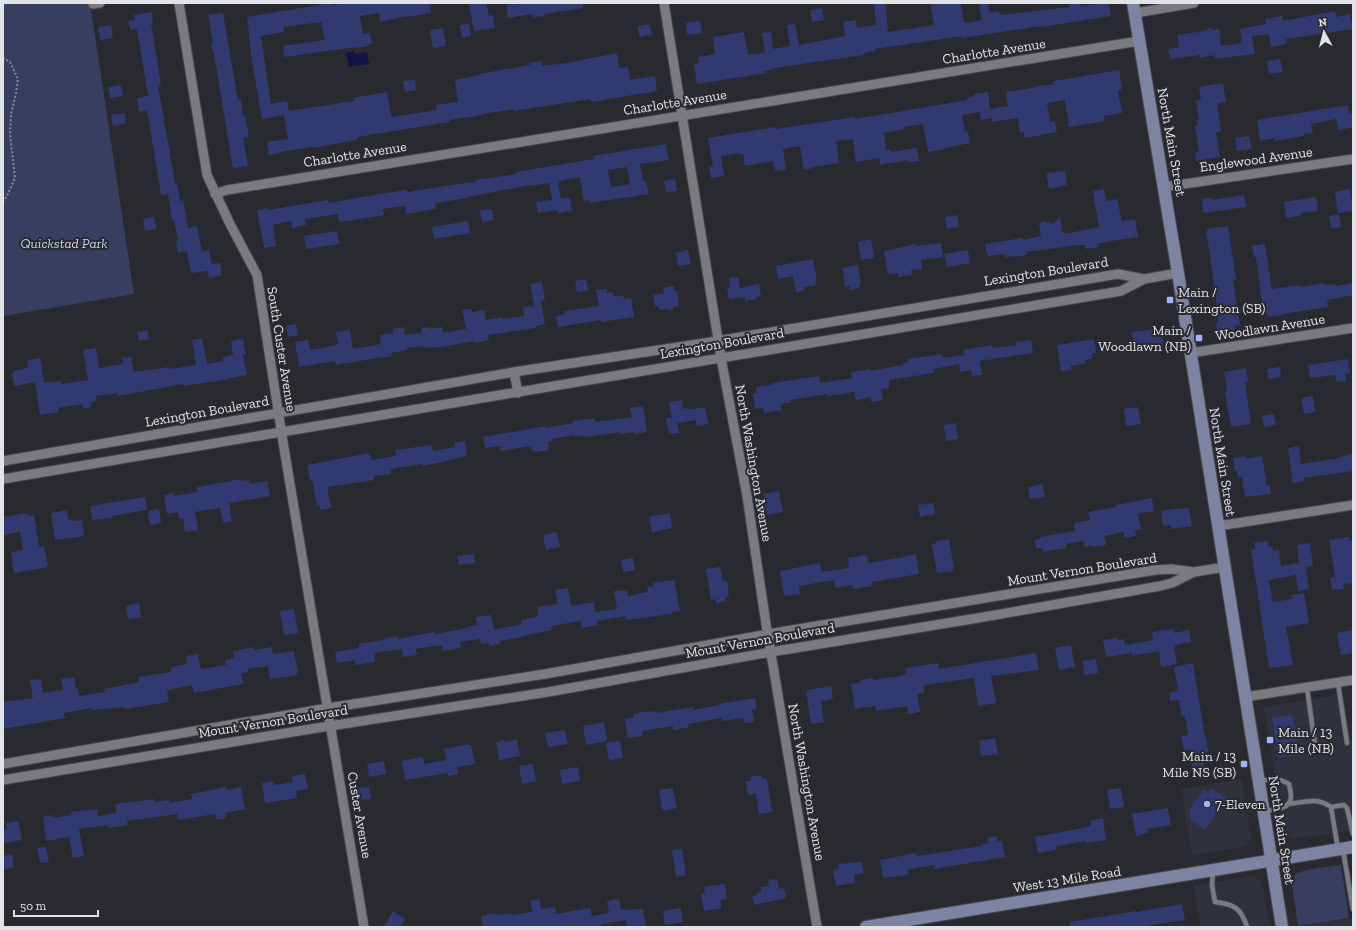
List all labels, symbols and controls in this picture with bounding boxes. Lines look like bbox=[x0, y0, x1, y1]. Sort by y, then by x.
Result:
north arrow bbox=[1304, 12, 1344, 52]
text: N bbox=[1318, 16, 1328, 30]
street label: Charlotte Avenue bbox=[941, 35, 1047, 68]
street label: Charlotte Avenue bbox=[622, 86, 728, 119]
street label: North Main Street bbox=[1154, 86, 1190, 199]
street label: Charlotte Avenue bbox=[302, 138, 408, 171]
street label: Englewood Avenue bbox=[1199, 143, 1314, 176]
park label: Quickstad Park bbox=[20, 235, 108, 252]
street label: Lexington Boulevard bbox=[983, 253, 1110, 290]
place label: Main / Lexington (SB) bbox=[1178, 284, 1266, 317]
street label: South Custer Avenue bbox=[263, 285, 300, 413]
marker: Main / Lexington (SB) bbox=[1165, 295, 1175, 305]
street label: Woodlawn Avenue bbox=[1214, 310, 1326, 345]
place label: Main / Woodlawn (NB) bbox=[1098, 322, 1191, 355]
street label: Lexington Boulevard bbox=[659, 324, 786, 363]
marker: Main / Woodlawn (NB) bbox=[1194, 333, 1204, 343]
street label: North Washington Avenue bbox=[731, 383, 776, 543]
street label: Lexington Boulevard bbox=[144, 392, 271, 431]
street label: North Main Street bbox=[1205, 406, 1240, 519]
street label: Mount Vernon Boulevard bbox=[1006, 549, 1158, 590]
street label: Mount Vernon Boulevard bbox=[684, 619, 836, 662]
street label: Mount Vernon Boulevard bbox=[197, 701, 349, 742]
street label: North Washington Avenue bbox=[784, 702, 829, 862]
place label: Main / 13 Mile (NB) bbox=[1278, 724, 1334, 757]
marker: Main / 13 Mile (NB) bbox=[1265, 735, 1275, 745]
place label: Main / 13 Mile NS (SB) bbox=[1162, 748, 1236, 781]
marker: Main / 13 Mile NS (SB) bbox=[1239, 759, 1249, 769]
street label: Custer Avenue bbox=[344, 770, 376, 860]
street label: North Main Street bbox=[1264, 774, 1299, 887]
place label: 7-Eleven bbox=[1215, 796, 1266, 813]
marker: 7-Eleven bbox=[1202, 799, 1212, 809]
street label: West 13 Mile Road bbox=[1012, 863, 1122, 896]
scale bar bbox=[14, 892, 98, 918]
text: 50 m bbox=[20, 899, 47, 913]

